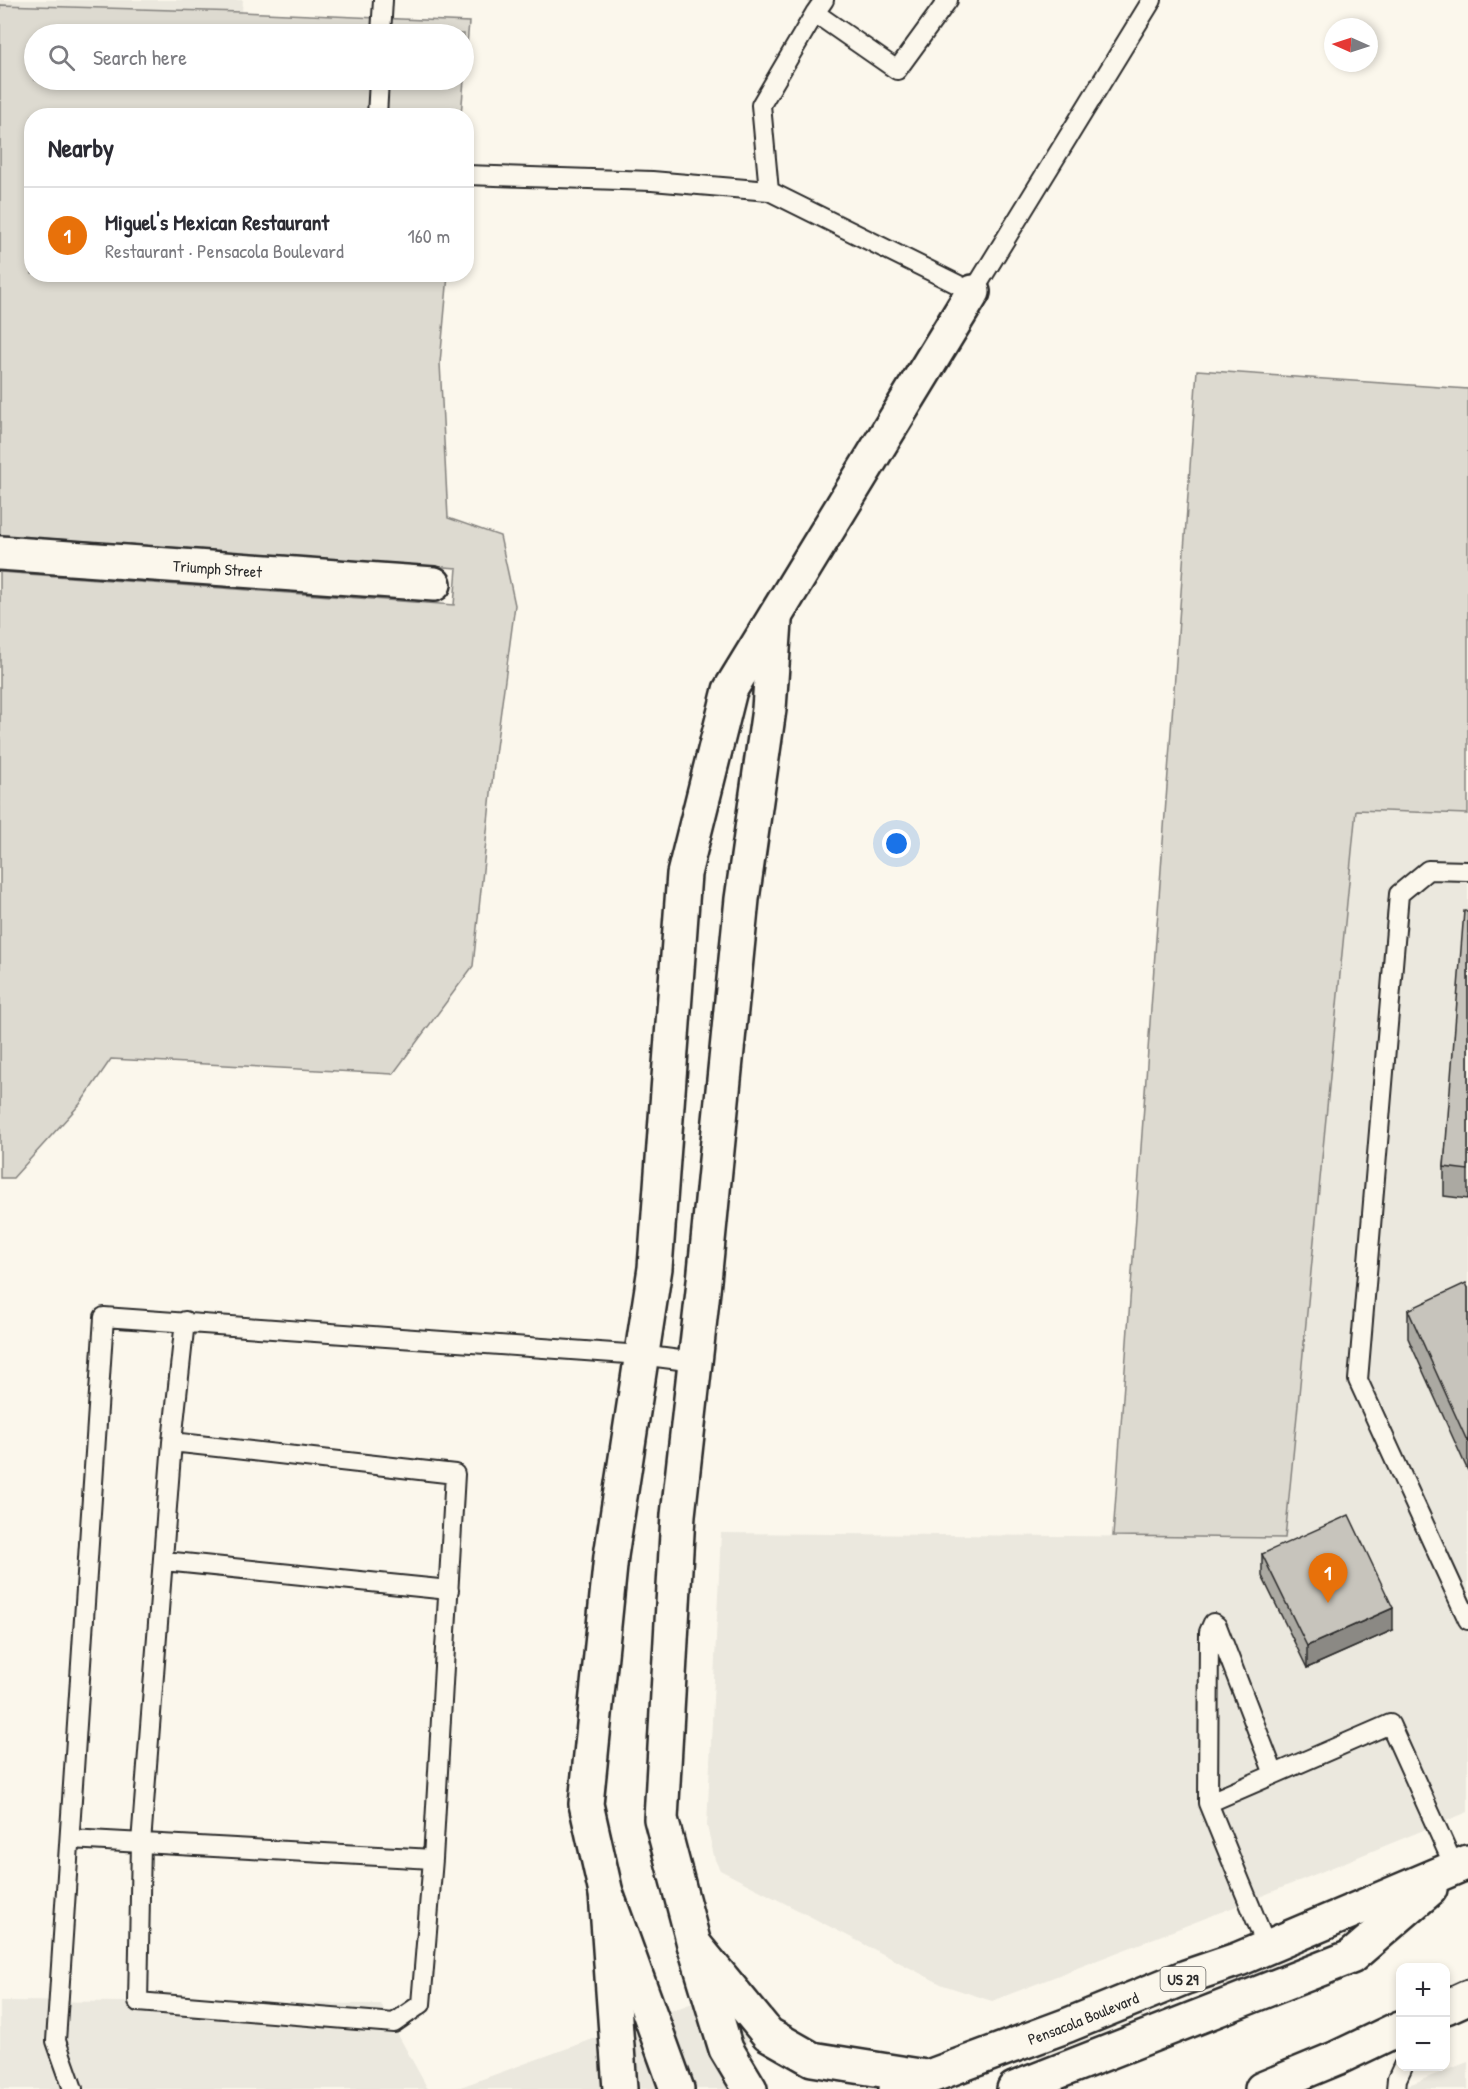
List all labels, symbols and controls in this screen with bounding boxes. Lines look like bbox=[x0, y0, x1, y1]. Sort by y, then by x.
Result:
north arrow bbox=[1324, 18, 1378, 72]
search box bbox=[24, 24, 474, 90]
icon: search bbox=[45, 41, 78, 74]
text: Search here bbox=[93, 42, 187, 72]
text: Nearby bbox=[48, 130, 114, 165]
text: Miguel's Mexican Restaurant bbox=[105, 207, 329, 237]
text: 1 bbox=[64, 222, 71, 249]
text: 160 m bbox=[408, 222, 450, 249]
text: Restaurant · Pensacola Boulevard bbox=[105, 237, 344, 264]
street label: Triumph Street bbox=[172, 554, 263, 583]
your location bbox=[882, 829, 911, 858]
pin: 1 bbox=[1308, 1554, 1348, 1603]
map controls bbox=[1396, 1963, 1450, 2071]
button: + bbox=[1396, 1963, 1450, 2017]
road number: US 29 bbox=[1160, 1967, 1206, 1991]
street label: Pensacola Boulevard bbox=[1025, 1986, 1142, 2050]
button: − bbox=[1396, 2017, 1450, 2071]

